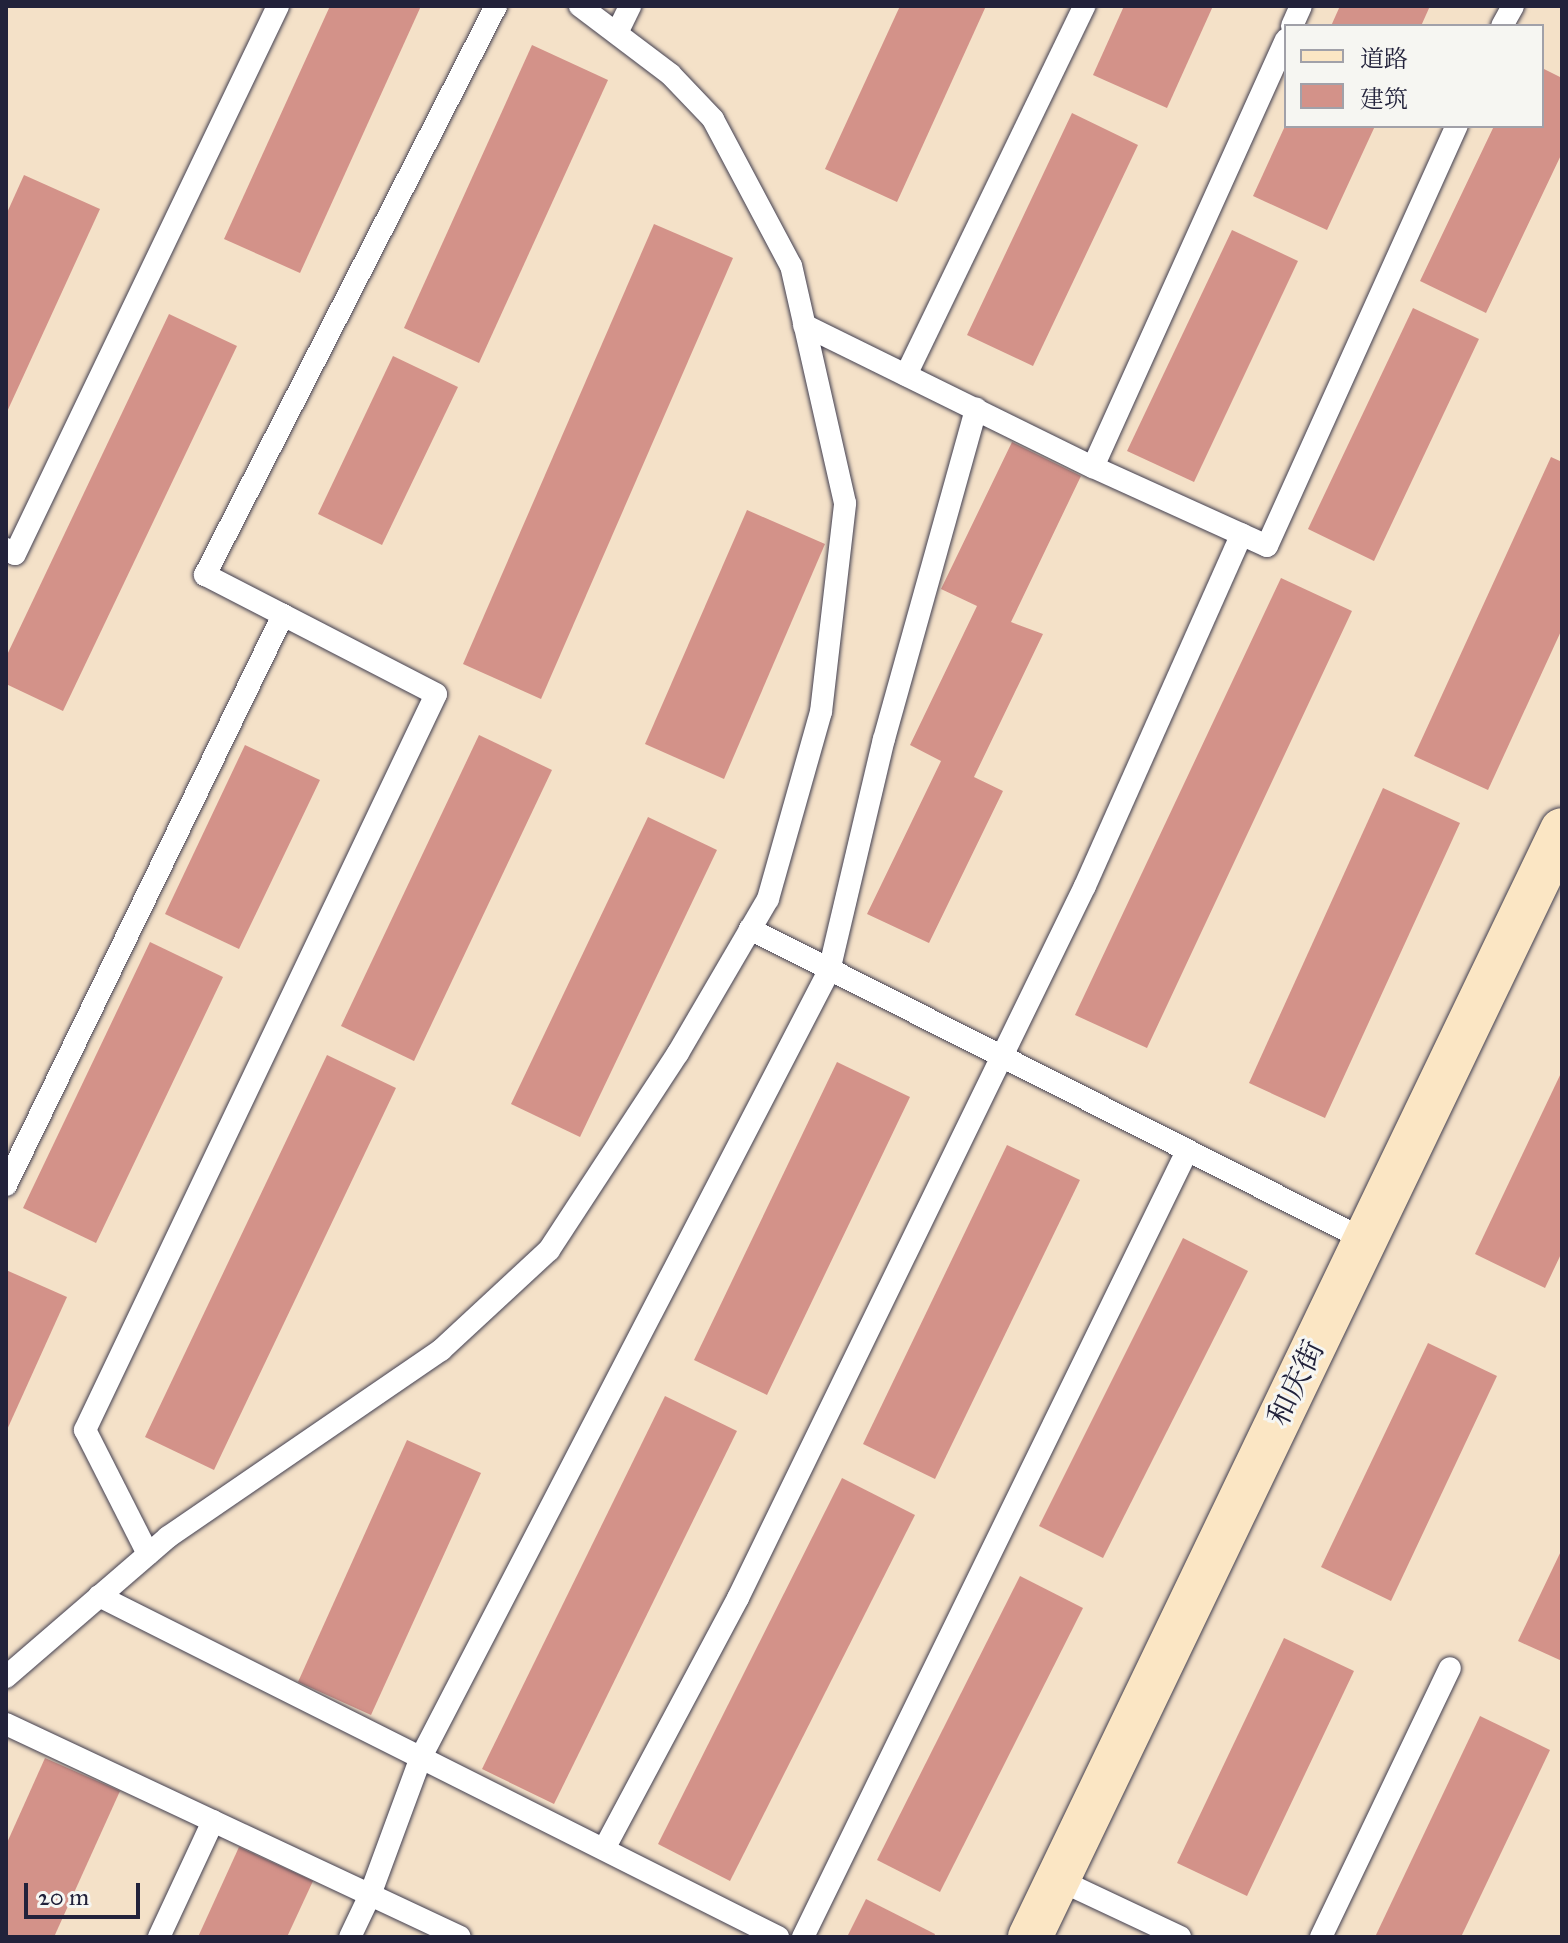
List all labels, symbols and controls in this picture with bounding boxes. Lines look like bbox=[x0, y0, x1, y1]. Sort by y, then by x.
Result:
legend bbox=[1284, 24, 1544, 128]
text: 道路 bbox=[1360, 44, 1408, 74]
text: 建筑 bbox=[1360, 84, 1408, 114]
street label: 和庆街 bbox=[1260, 1335, 1332, 1431]
scale bar bbox=[28, 1867, 144, 1917]
text: 20 m bbox=[38, 1882, 89, 1912]

